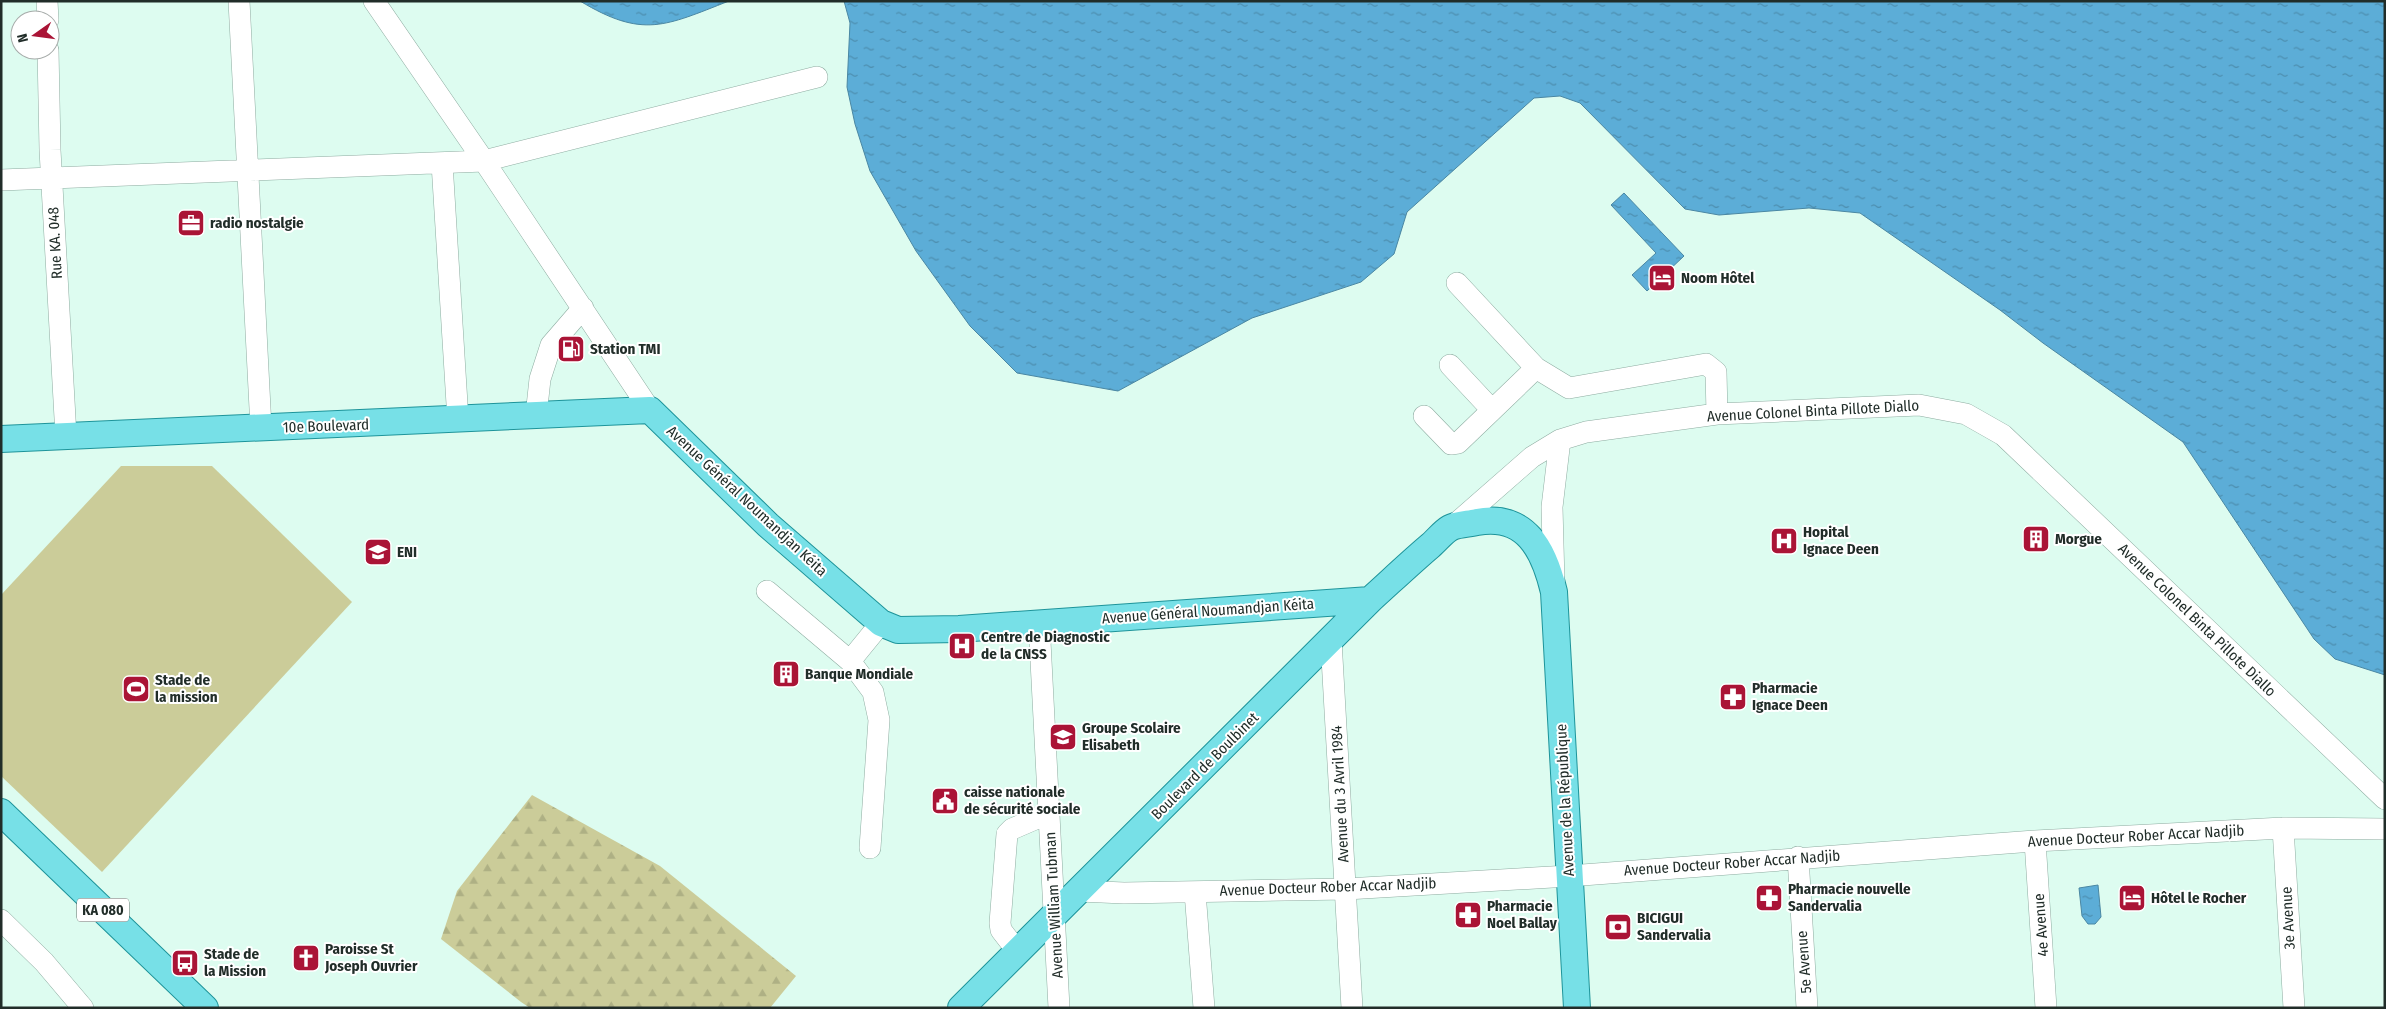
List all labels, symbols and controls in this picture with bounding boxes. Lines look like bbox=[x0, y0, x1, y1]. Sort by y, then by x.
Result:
north arrow bbox=[10, 10, 60, 60]
text: N bbox=[14, 32, 32, 44]
street label: Rue KA. 048 bbox=[44, 207, 66, 279]
office icon: radio nostalgie bbox=[176, 208, 206, 238]
place label: radio nostalgie bbox=[210, 214, 304, 232]
hotel icon: Noom Hôtel bbox=[1647, 263, 1677, 293]
place label: Noom Hôtel bbox=[1681, 269, 1755, 287]
fuel station icon: Station TMI bbox=[556, 334, 586, 364]
place label: Station TMI bbox=[590, 340, 660, 358]
street label: Avenue Colonel Binta Pillote Diallo bbox=[1706, 396, 1920, 426]
street label: 10e Boulevard bbox=[282, 415, 370, 437]
street label: Avenue Général Noumandjan Kéita bbox=[663, 422, 831, 580]
place label: Hopital Ignace Deen bbox=[1803, 523, 1879, 558]
building icon: Morgue bbox=[2021, 524, 2051, 554]
hospital icon: Hopital Ignace Deen bbox=[1769, 526, 1799, 556]
place label: Morgue bbox=[2055, 530, 2102, 548]
school or university icon: ENI bbox=[363, 537, 393, 567]
street label: Avenue Colonel Binta Pillote Diallo bbox=[2114, 540, 2280, 700]
place label: ENI bbox=[397, 543, 417, 561]
street label: Avenue Général Noumandjan Kéita bbox=[1101, 595, 1315, 627]
place label: Centre de Diagnostic de la CNSS bbox=[981, 628, 1110, 663]
hospital icon: Centre de Diagnostic de la CNSS bbox=[947, 631, 977, 661]
building icon: Banque Mondiale bbox=[771, 659, 801, 689]
place label: Banque Mondiale bbox=[805, 665, 913, 683]
place label: Stade de la mission bbox=[155, 671, 218, 706]
sports icon: Stade de la mission bbox=[121, 674, 151, 704]
place label: Pharmacie Ignace Deen bbox=[1752, 679, 1828, 714]
pharmacy icon: Pharmacie Ignace Deen bbox=[1718, 682, 1748, 712]
street label: Boulevard de Boulbinet bbox=[1148, 709, 1262, 823]
place label: Groupe Scolaire Elisabeth bbox=[1082, 719, 1181, 754]
school or university icon: Groupe Scolaire Elisabeth bbox=[1048, 722, 1078, 752]
street label: Avenue de la République bbox=[1552, 723, 1578, 877]
street label: Avenue du 3 Avril 1984 bbox=[1327, 725, 1353, 863]
place label: caisse nationale de sécurité sociale bbox=[964, 783, 1081, 818]
public building icon: caisse nationale de sécurité sociale bbox=[930, 786, 960, 816]
street label: Avenue Docteur Rober Accar Nadjib bbox=[2027, 821, 2245, 851]
street label: Avenue William Tubman bbox=[1041, 831, 1067, 979]
street label: Avenue Docteur Rober Accar Nadjib bbox=[1623, 846, 1841, 880]
street label: Avenue Docteur Rober Accar Nadjib bbox=[1219, 874, 1437, 900]
place label: Pharmacie nouvelle Sandervalia bbox=[1788, 880, 1911, 915]
pharmacy icon: Pharmacie nouvelle Sandervalia bbox=[1754, 883, 1784, 913]
hotel icon: Hôtel le Rocher bbox=[2117, 883, 2147, 913]
street label: 3e Avenue bbox=[2277, 886, 2299, 950]
place label: Hôtel le Rocher bbox=[2151, 889, 2247, 907]
street label: 4e Avenue bbox=[2030, 893, 2052, 957]
place label: Pharmacie Noel Ballay bbox=[1487, 897, 1558, 932]
road number: KA 080 bbox=[77, 898, 129, 922]
pharmacy icon: Pharmacie Noel Ballay bbox=[1453, 900, 1483, 930]
place label: BICIGUI Sandervalia bbox=[1637, 909, 1711, 944]
bank icon: BICIGUI Sandervalia bbox=[1603, 912, 1633, 942]
street label: 5e Avenue bbox=[1793, 930, 1815, 994]
place label: Paroisse St Joseph Ouvrier bbox=[324, 940, 418, 975]
church icon: Paroisse St Joseph Ouvrier bbox=[291, 943, 321, 973]
place label: Stade de la Mission bbox=[204, 945, 266, 980]
bus stop icon: Stade de la Mission bbox=[170, 948, 200, 978]

